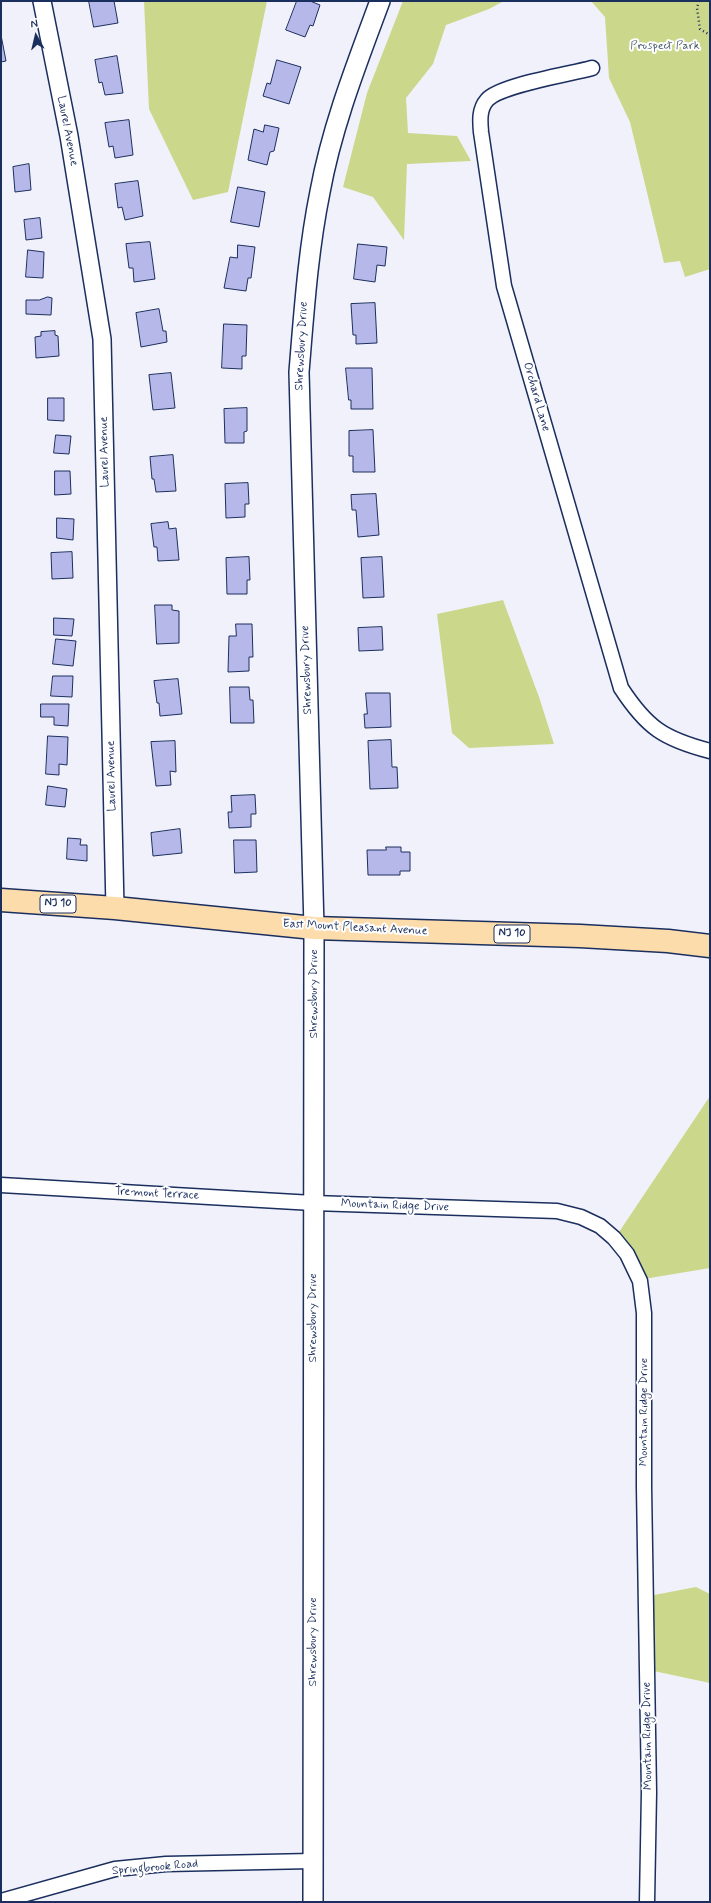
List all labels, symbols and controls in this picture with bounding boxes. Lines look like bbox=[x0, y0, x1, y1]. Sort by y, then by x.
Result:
north arrow bbox=[16, 16, 56, 56]
text: N bbox=[30, 17, 39, 32]
park label: Prospect Park bbox=[630, 39, 700, 53]
street label: Laurel Avenue bbox=[53, 95, 81, 167]
street label: Shrewsbury Drive bbox=[292, 301, 312, 391]
street label: Orchard Lane bbox=[519, 361, 553, 433]
street label: Laurel Avenue bbox=[97, 416, 113, 488]
street label: Shrewsbury Drive bbox=[298, 625, 316, 715]
street label: Laurel Avenue bbox=[104, 740, 120, 812]
road number: NJ 10 bbox=[40, 895, 76, 913]
street label: East Mount Pleasant Avenue bbox=[282, 917, 428, 939]
road number: NJ 10 bbox=[494, 925, 530, 943]
street label: Shrewsbury Drive bbox=[307, 949, 321, 1039]
street label: Tremont Terrace bbox=[114, 1185, 200, 1203]
street label: Mountain Ridge Drive bbox=[341, 1197, 449, 1215]
street label: Shrewsbury Drive bbox=[306, 1273, 320, 1363]
street label: Mountain Ridge Drive bbox=[637, 1358, 651, 1466]
street label: Shrewsbury Drive bbox=[306, 1597, 320, 1687]
street label: Mountain Ridge Drive bbox=[640, 1682, 656, 1790]
street label: Springbrook Road bbox=[111, 1857, 199, 1879]

